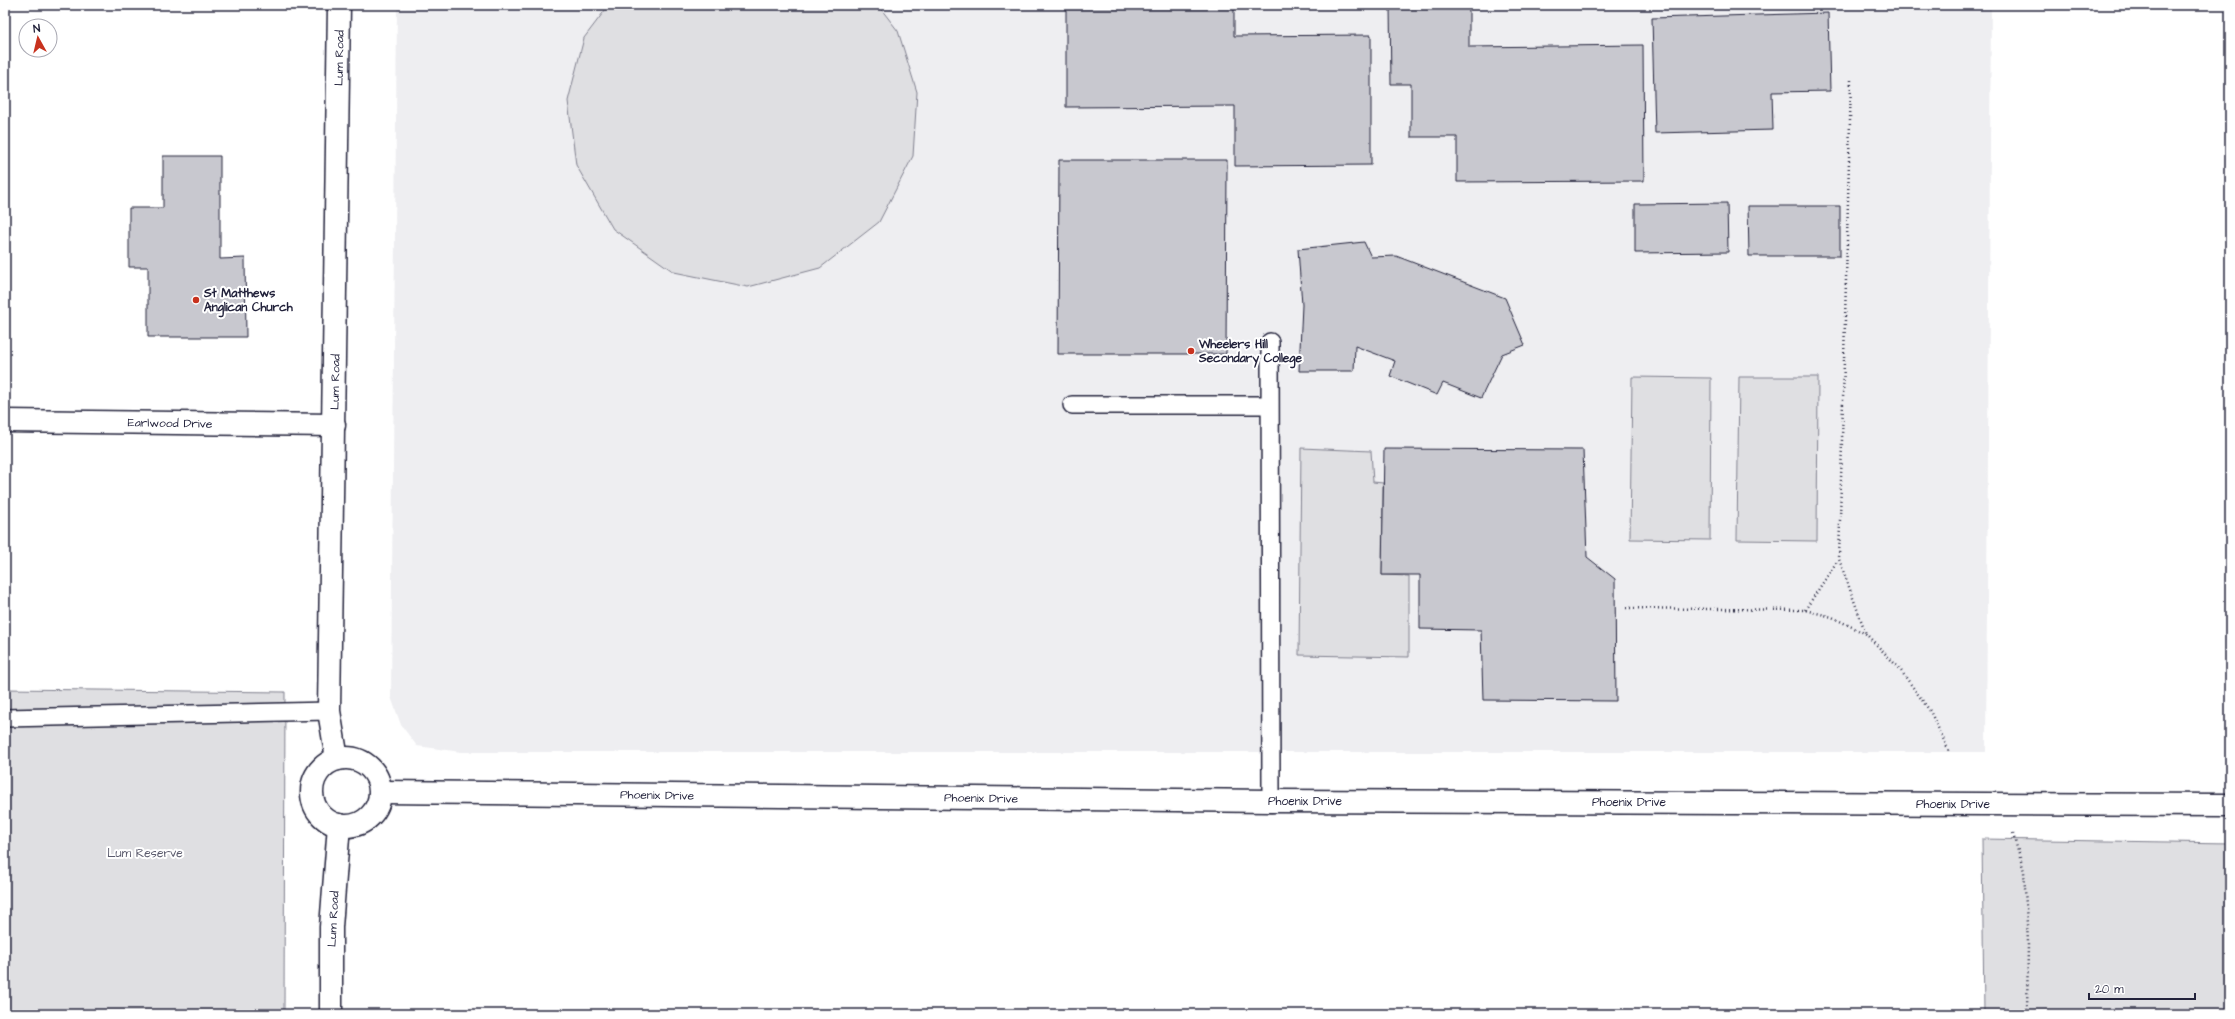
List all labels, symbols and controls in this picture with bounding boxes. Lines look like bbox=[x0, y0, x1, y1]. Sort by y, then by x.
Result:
north arrow bbox=[18, 18, 58, 58]
text: N bbox=[32, 21, 41, 37]
street label: Lum Road bbox=[331, 30, 348, 86]
place label: St Matthews Anglican Church bbox=[203, 285, 294, 318]
marker: St Matthews Anglican Church bbox=[191, 295, 201, 305]
place label: Wheelers Hill Secondary College bbox=[1198, 336, 1303, 369]
marker: Wheelers Hill Secondary College bbox=[1186, 346, 1196, 356]
street label: Lum Road bbox=[327, 354, 344, 410]
street label: Earlwood Drive bbox=[127, 414, 213, 433]
street label: Phoenix Drive bbox=[620, 786, 695, 805]
street label: Phoenix Drive bbox=[944, 789, 1019, 808]
street label: Phoenix Drive bbox=[1268, 793, 1343, 810]
street label: Phoenix Drive bbox=[1592, 794, 1667, 811]
street label: Phoenix Drive bbox=[1916, 796, 1991, 813]
park label: Lum Reserve bbox=[107, 845, 183, 862]
street label: Lum Road bbox=[324, 891, 343, 947]
scale bar bbox=[2089, 975, 2195, 1001]
text: 20 m bbox=[2095, 981, 2124, 998]

